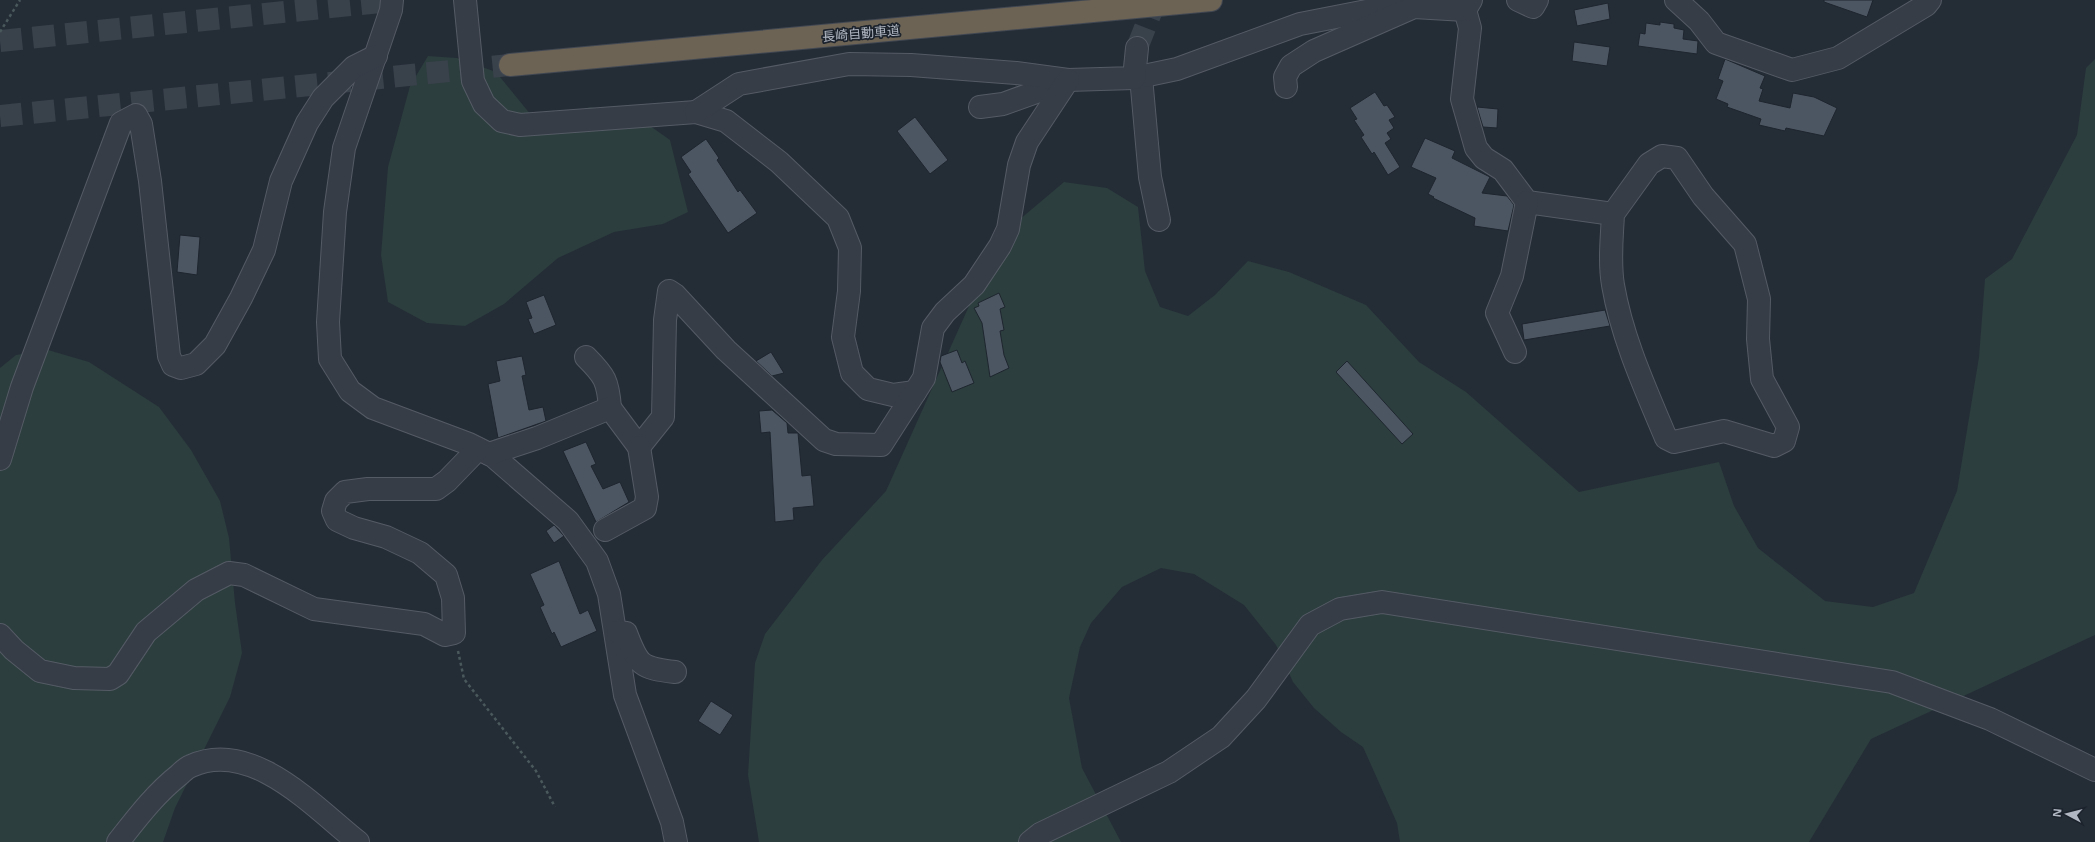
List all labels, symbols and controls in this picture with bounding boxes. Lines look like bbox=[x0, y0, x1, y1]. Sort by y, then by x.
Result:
street label: 長崎自動車道 bbox=[821, 21, 901, 45]
north arrow bbox=[2047, 794, 2087, 834]
text: N bbox=[2049, 807, 2065, 818]

